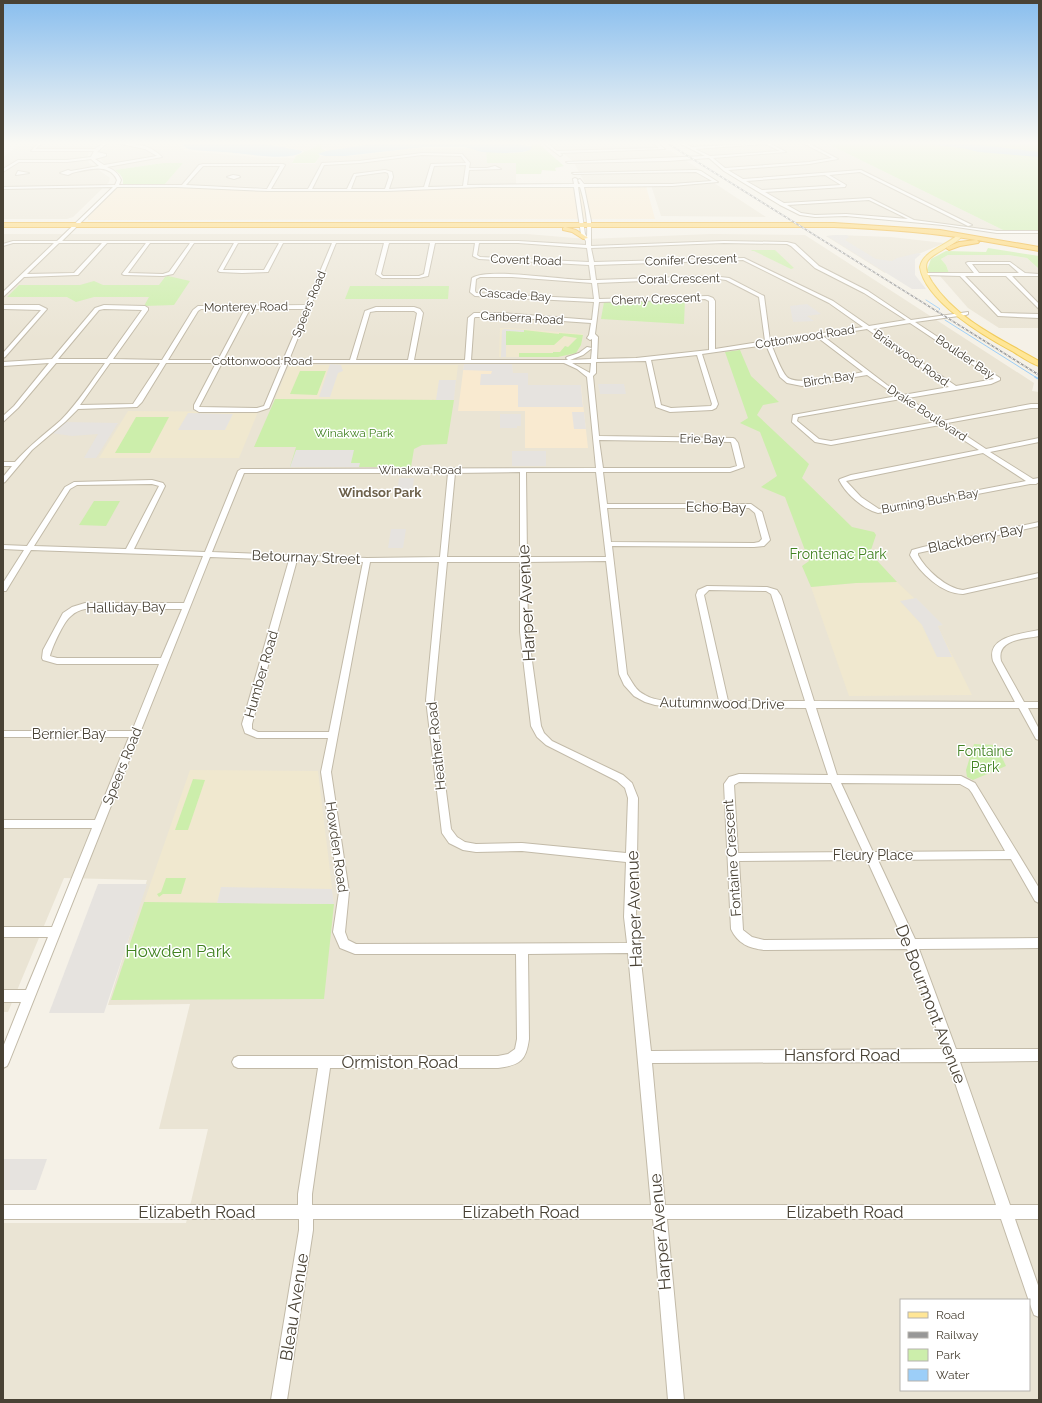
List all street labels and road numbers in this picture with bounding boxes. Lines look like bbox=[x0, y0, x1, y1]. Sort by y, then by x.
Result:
street label: Conifer Crescent bbox=[645, 251, 737, 269]
street label: Covent Road bbox=[490, 252, 562, 268]
street label: Speers Road bbox=[289, 269, 329, 339]
street label: Coral Crescent bbox=[638, 271, 720, 287]
street label: Cascade Bay bbox=[479, 286, 552, 305]
street label: Cherry Crescent bbox=[611, 290, 701, 308]
street label: Monterey Road bbox=[204, 299, 288, 315]
street label: Canberra Road bbox=[480, 309, 564, 327]
street label: Cottonwood Road bbox=[754, 322, 856, 352]
street label: Briarwood Road bbox=[871, 327, 951, 389]
street label: Boulder Bay bbox=[933, 332, 997, 382]
street label: Cottonwood Road bbox=[212, 354, 312, 368]
street label: Birch Bay bbox=[802, 368, 856, 390]
street label: Drake Boulevard bbox=[885, 382, 969, 444]
street label: Erie Bay bbox=[679, 432, 725, 446]
street label: Winakwa Road bbox=[378, 463, 462, 477]
street label: Burning Bush Bay bbox=[880, 485, 980, 516]
street label: Echo Bay bbox=[686, 498, 747, 516]
street label: Blackberry Bay bbox=[927, 520, 1026, 556]
street label: Harper Avenue bbox=[513, 544, 539, 662]
street label: Betournay Street bbox=[251, 547, 361, 567]
street label: Halliday Bay bbox=[86, 598, 166, 616]
street label: Humber Road bbox=[241, 628, 281, 720]
street label: Autumnwood Drive bbox=[659, 694, 785, 712]
street label: Heather Road bbox=[423, 701, 449, 791]
street label: Speers Road bbox=[99, 725, 145, 807]
street label: Bernier Bay bbox=[32, 726, 107, 742]
street label: Fontaine Crescent bbox=[720, 799, 744, 917]
street label: Howden Road bbox=[323, 800, 351, 894]
street label: Fleury Place bbox=[833, 847, 913, 863]
street label: Harper Avenue bbox=[622, 850, 646, 968]
street label: De Bourmont Avenue bbox=[891, 922, 971, 1086]
street label: Hansford Road bbox=[784, 1045, 900, 1065]
street label: Ormiston Road bbox=[342, 1052, 458, 1072]
street label: Harper Avenue bbox=[645, 1173, 675, 1291]
street label: Elizabeth Road bbox=[138, 1202, 256, 1222]
street label: Elizabeth Road bbox=[462, 1202, 580, 1222]
street label: Elizabeth Road bbox=[786, 1202, 904, 1222]
street label: Bleau Avenue bbox=[276, 1252, 312, 1362]

